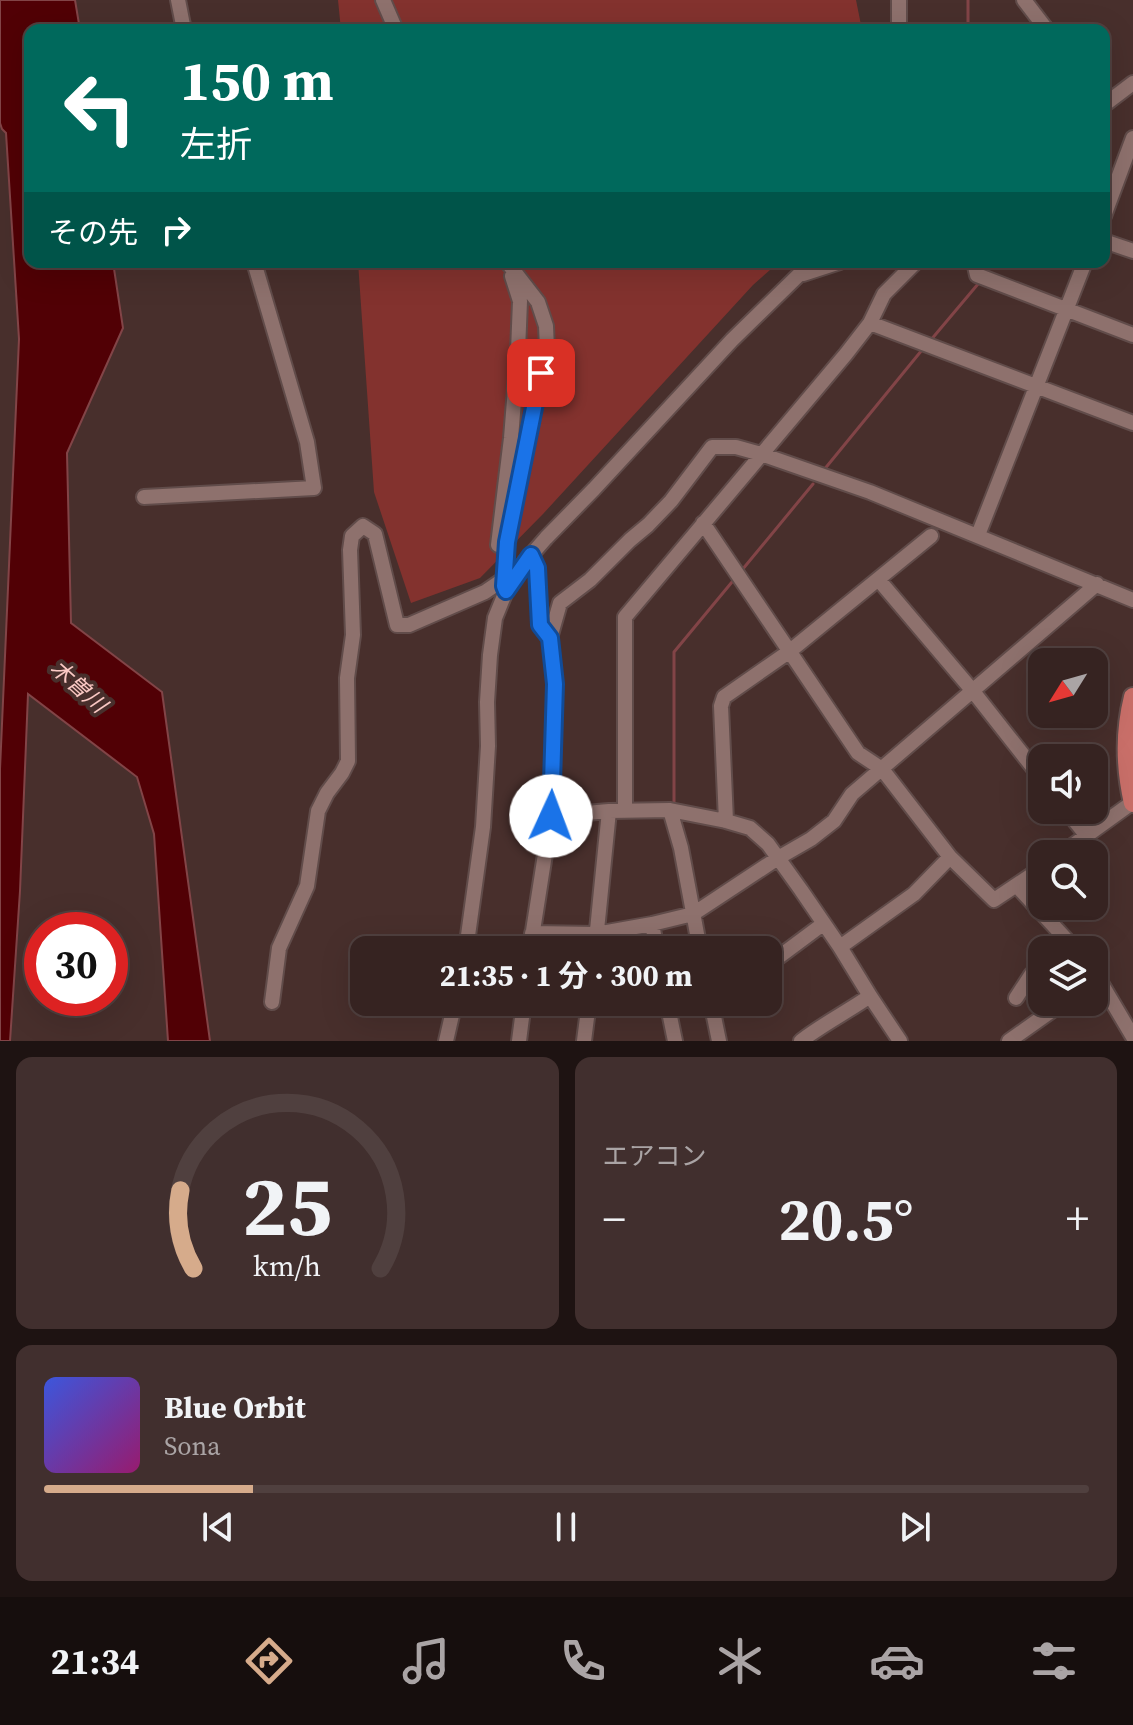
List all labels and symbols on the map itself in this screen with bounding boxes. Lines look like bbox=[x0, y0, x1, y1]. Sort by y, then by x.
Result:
pin bbox=[507, 339, 575, 407]
north arrow bbox=[1028, 648, 1108, 728]
water label: 木曽川 bbox=[44, 653, 115, 721]
position arrow bbox=[509, 774, 593, 858]
speed limit sign: 30 bbox=[24, 912, 128, 1016]

